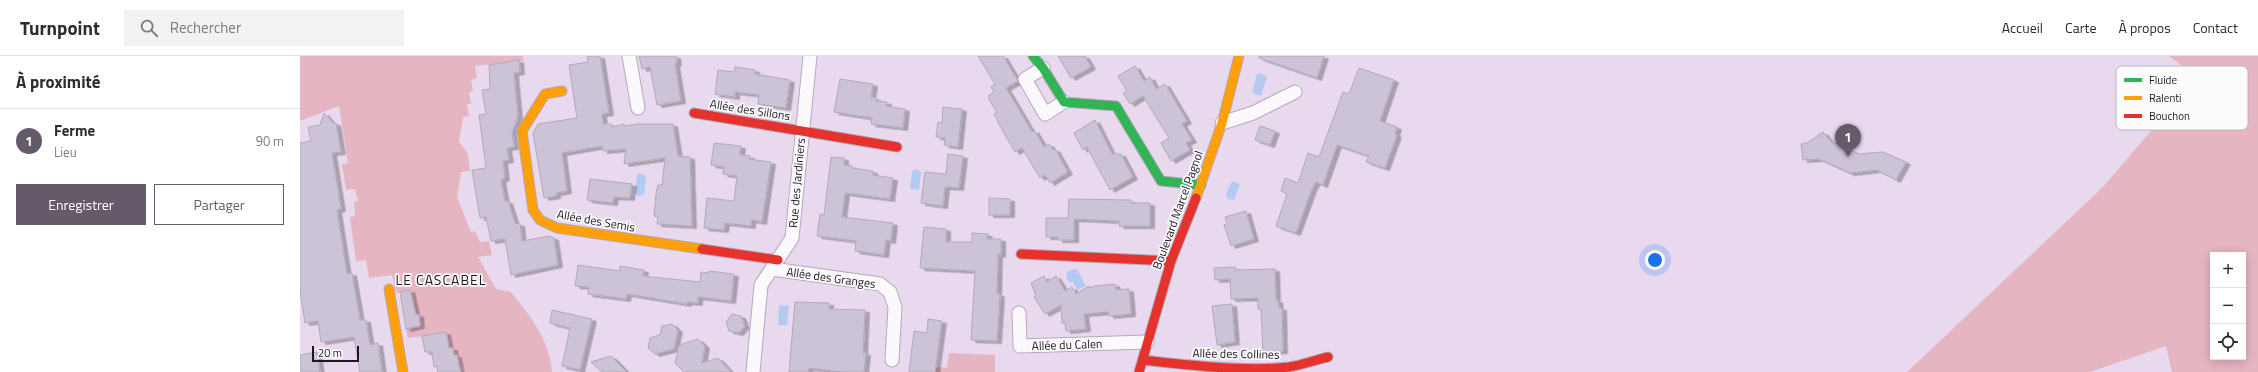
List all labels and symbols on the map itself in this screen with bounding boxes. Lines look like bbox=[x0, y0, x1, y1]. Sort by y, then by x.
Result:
legend bbox=[2116, 66, 2248, 130]
text: Fluide bbox=[2149, 72, 2177, 88]
text: Ralenti bbox=[2149, 90, 2182, 106]
street label: Allée des Sillons bbox=[709, 94, 792, 125]
text: Bouchon bbox=[2149, 108, 2190, 124]
pin: 1 bbox=[1835, 124, 1861, 157]
street label: Rue des Jardiniers bbox=[783, 137, 810, 229]
street label: Boulevard Marcel Pagnol bbox=[1147, 148, 1208, 272]
street label: Allée des Semis bbox=[556, 204, 637, 237]
your location bbox=[1645, 250, 1665, 270]
street label: Allée des Granges bbox=[785, 262, 877, 293]
district label: LE CASCABEL bbox=[395, 269, 487, 290]
street label: Allée du Calen bbox=[1031, 334, 1103, 355]
street label: Allée des Collines bbox=[1192, 343, 1280, 364]
scale bar bbox=[312, 344, 359, 363]

